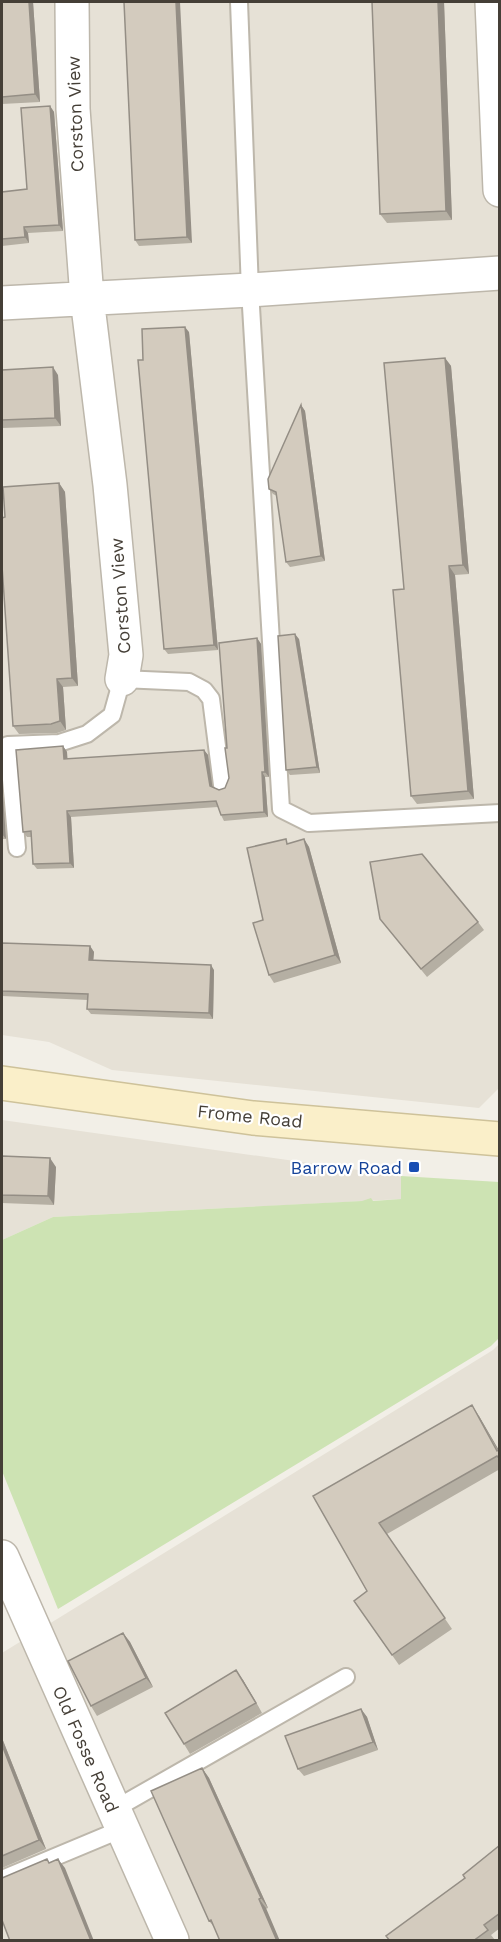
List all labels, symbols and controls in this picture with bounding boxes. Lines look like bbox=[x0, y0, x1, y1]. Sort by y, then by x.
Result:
street label: Corston View bbox=[62, 56, 88, 172]
street label: Corston View bbox=[105, 537, 135, 655]
street label: Frome Road bbox=[196, 1100, 304, 1132]
place label: Barrow Road bbox=[290, 1157, 402, 1178]
marker: Barrow Road bbox=[407, 1160, 421, 1174]
street label: Old Fosse Road bbox=[49, 1682, 123, 1816]

